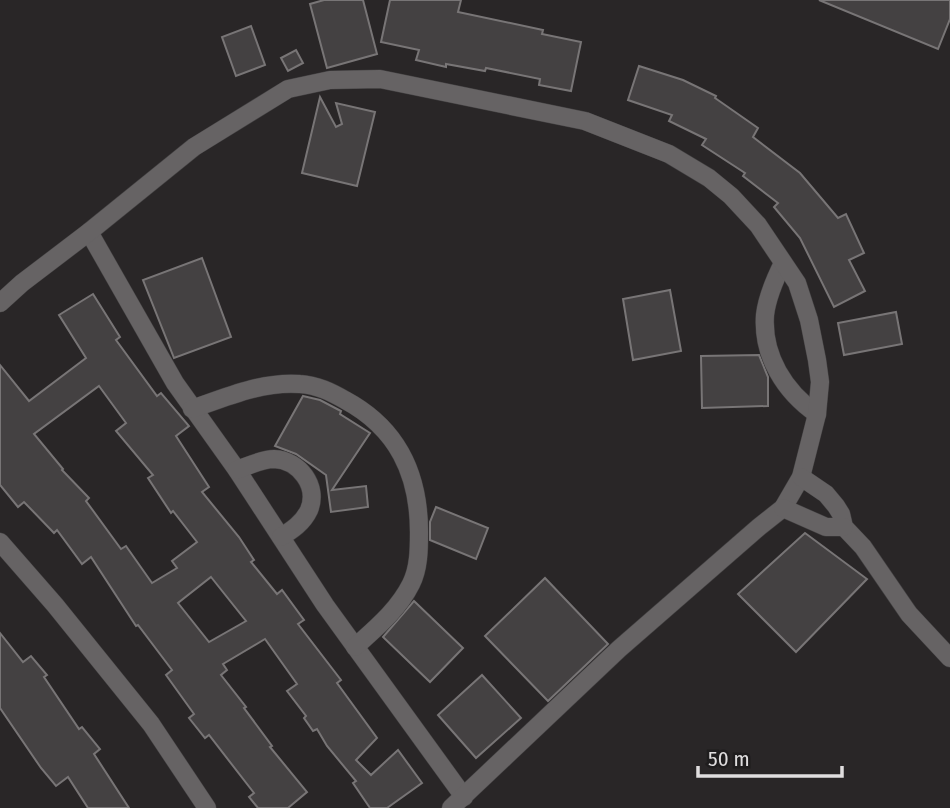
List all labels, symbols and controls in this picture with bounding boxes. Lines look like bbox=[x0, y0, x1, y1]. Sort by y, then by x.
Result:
scale bar bbox=[698, 734, 842, 778]
text: 50 m bbox=[708, 746, 750, 772]

